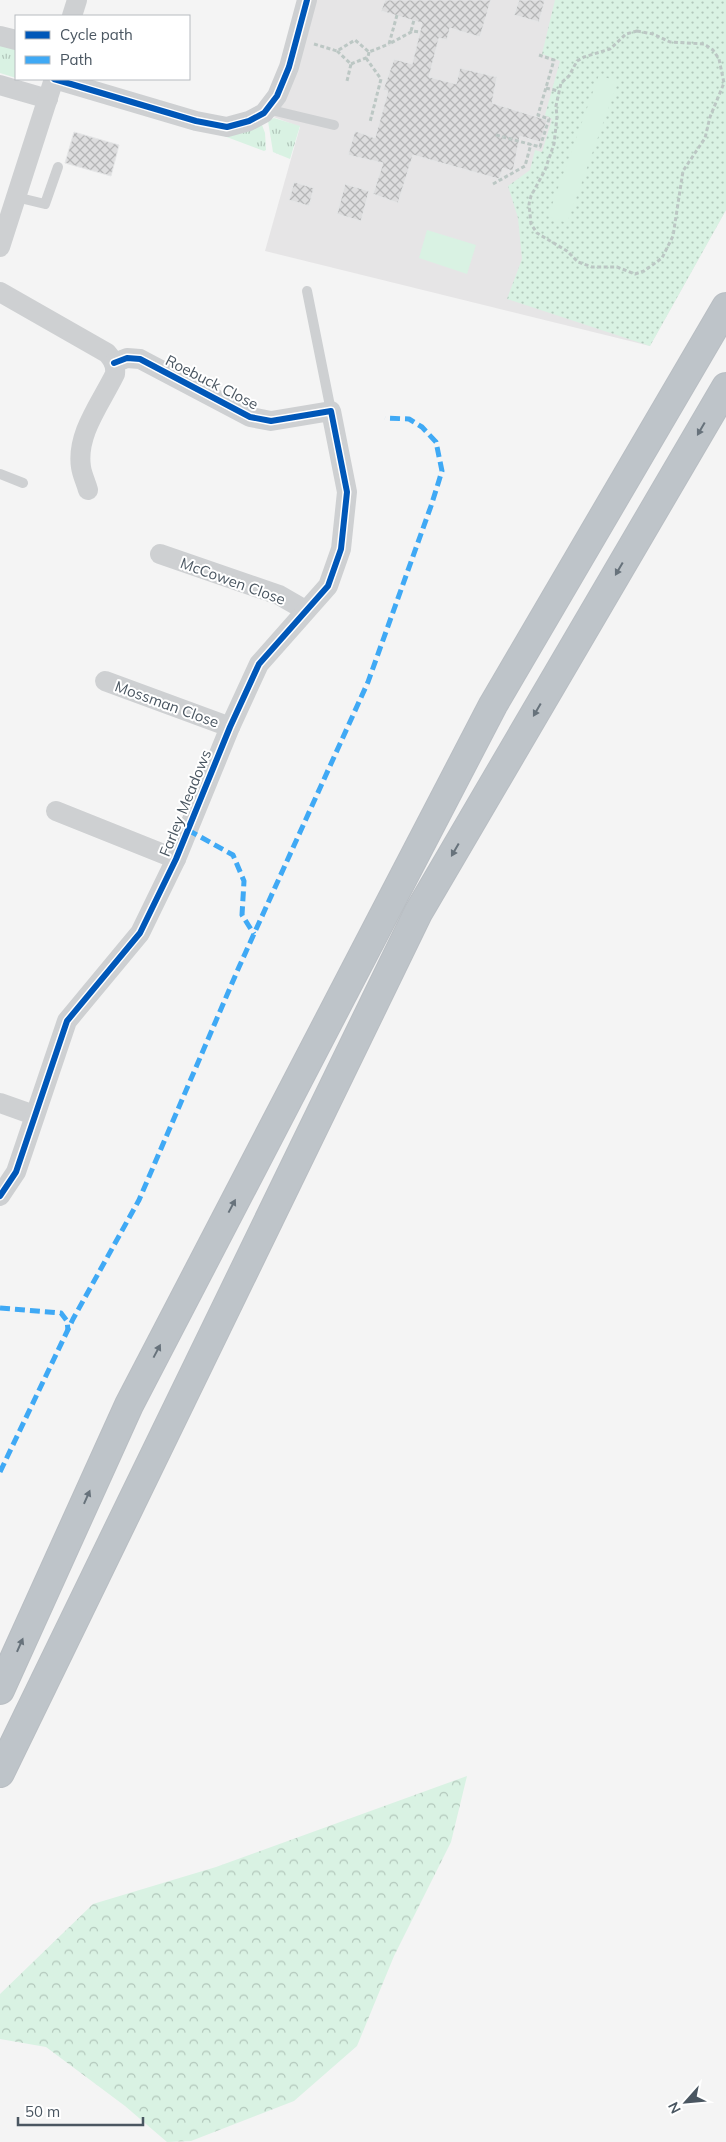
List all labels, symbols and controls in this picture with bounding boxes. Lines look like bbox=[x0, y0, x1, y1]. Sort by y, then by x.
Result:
legend bbox=[15, 15, 190, 80]
text: Cycle path bbox=[60, 25, 133, 44]
text: Path bbox=[60, 50, 92, 69]
street label: Roebuck Close bbox=[162, 350, 262, 414]
one-way arrow bbox=[697, 422, 706, 436]
street label: McCowen Close bbox=[178, 553, 288, 609]
one-way arrow bbox=[615, 563, 624, 576]
street label: Mossman Close bbox=[112, 676, 222, 732]
one-way arrow bbox=[533, 703, 542, 716]
street label: Farley Meadows bbox=[155, 747, 215, 859]
one-way arrow bbox=[451, 843, 460, 856]
one-way arrow bbox=[228, 1199, 236, 1214]
one-way arrow bbox=[153, 1343, 161, 1358]
one-way arrow bbox=[84, 1490, 92, 1504]
one-way arrow bbox=[17, 1638, 25, 1652]
north arrow bbox=[661, 2077, 711, 2127]
scale bar bbox=[18, 2094, 142, 2126]
text: N bbox=[664, 2099, 685, 2117]
text: 50 m bbox=[25, 2102, 60, 2121]

